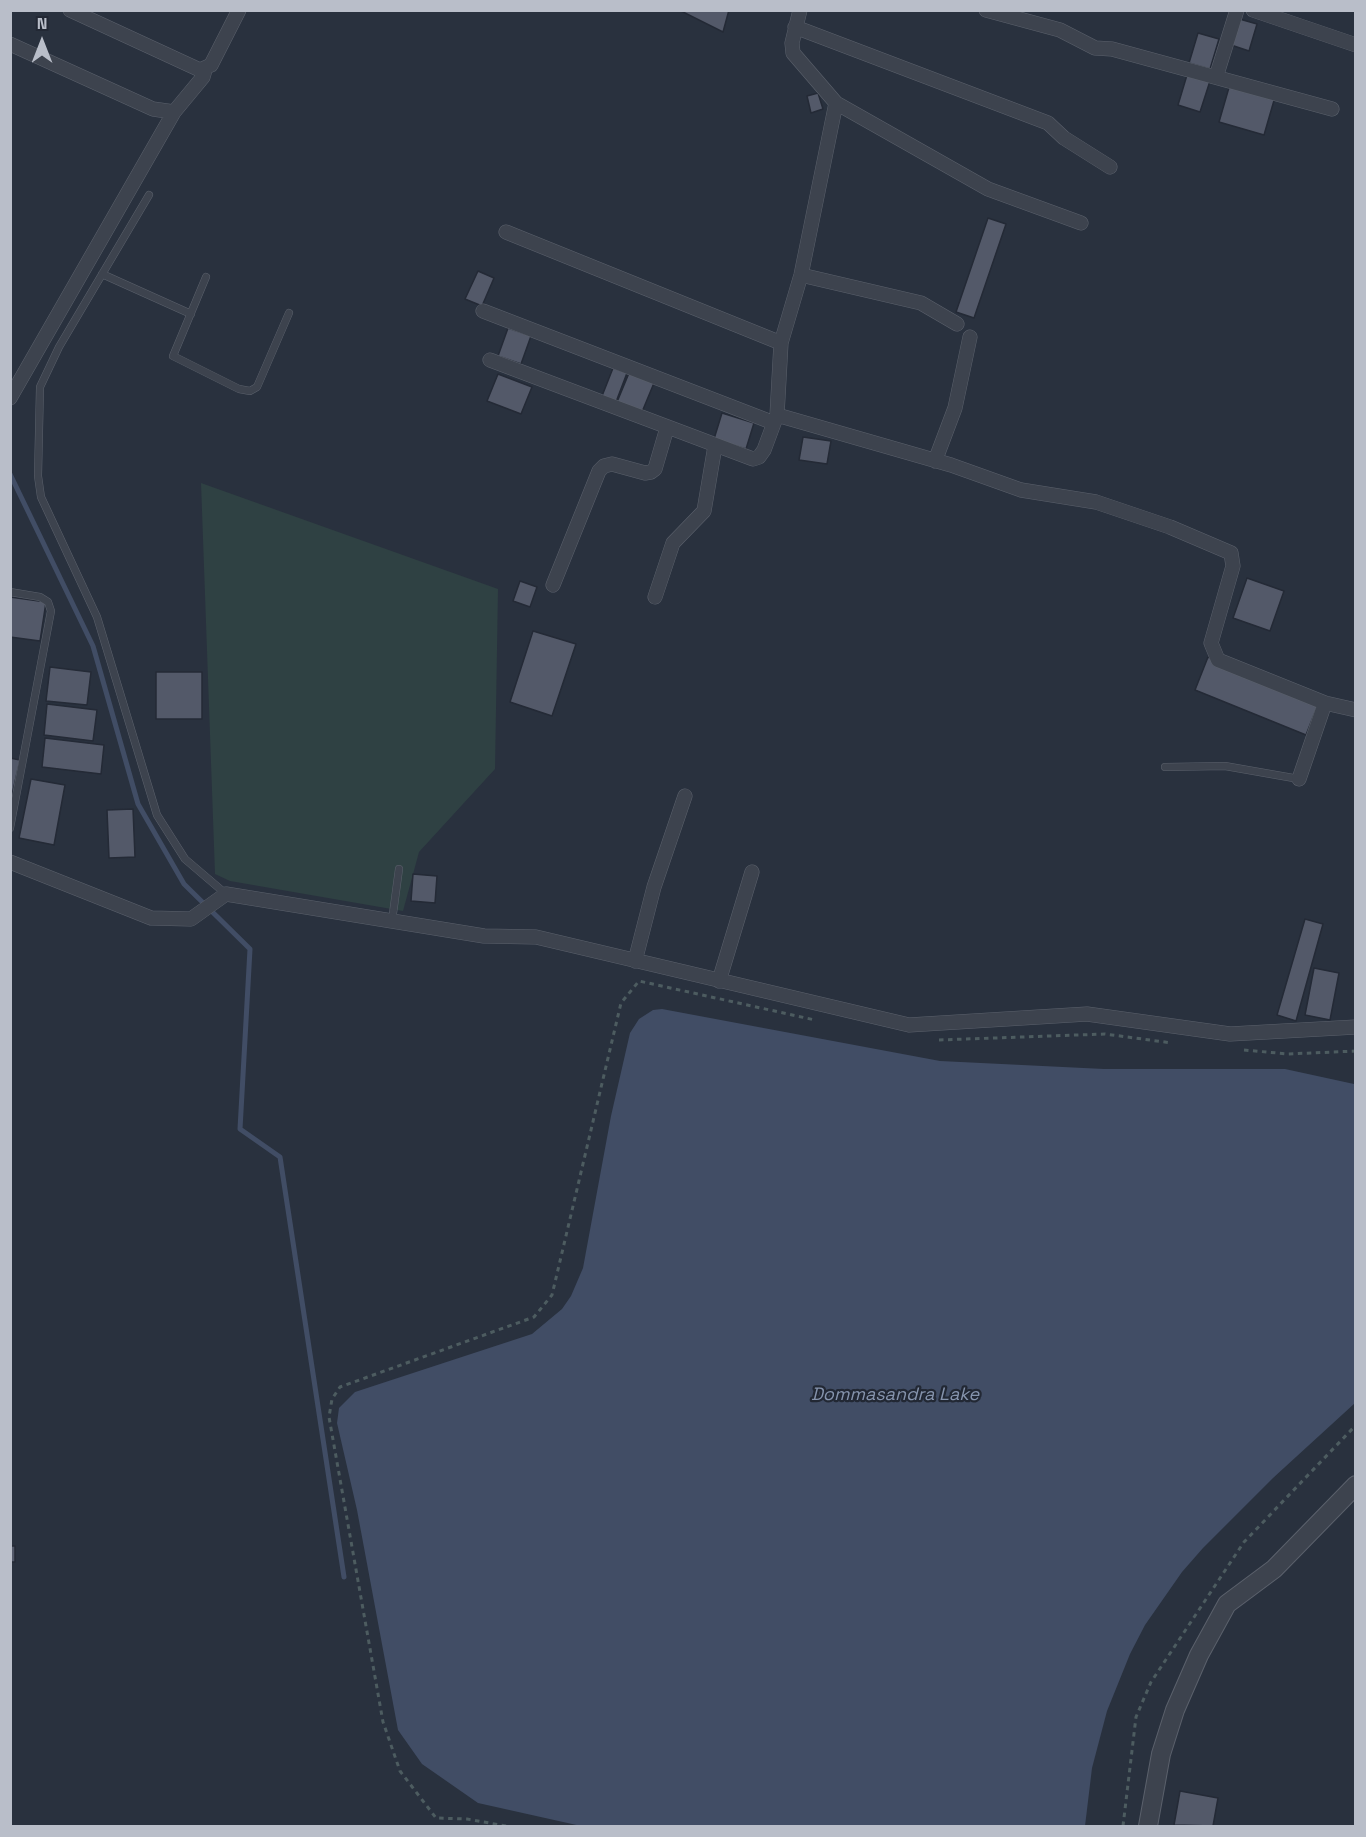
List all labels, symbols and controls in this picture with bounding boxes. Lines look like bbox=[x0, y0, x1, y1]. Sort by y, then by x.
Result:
north arrow bbox=[12, 12, 72, 72]
text: N bbox=[37, 13, 47, 34]
water label: Dommasandra Lake bbox=[811, 1384, 979, 1406]

